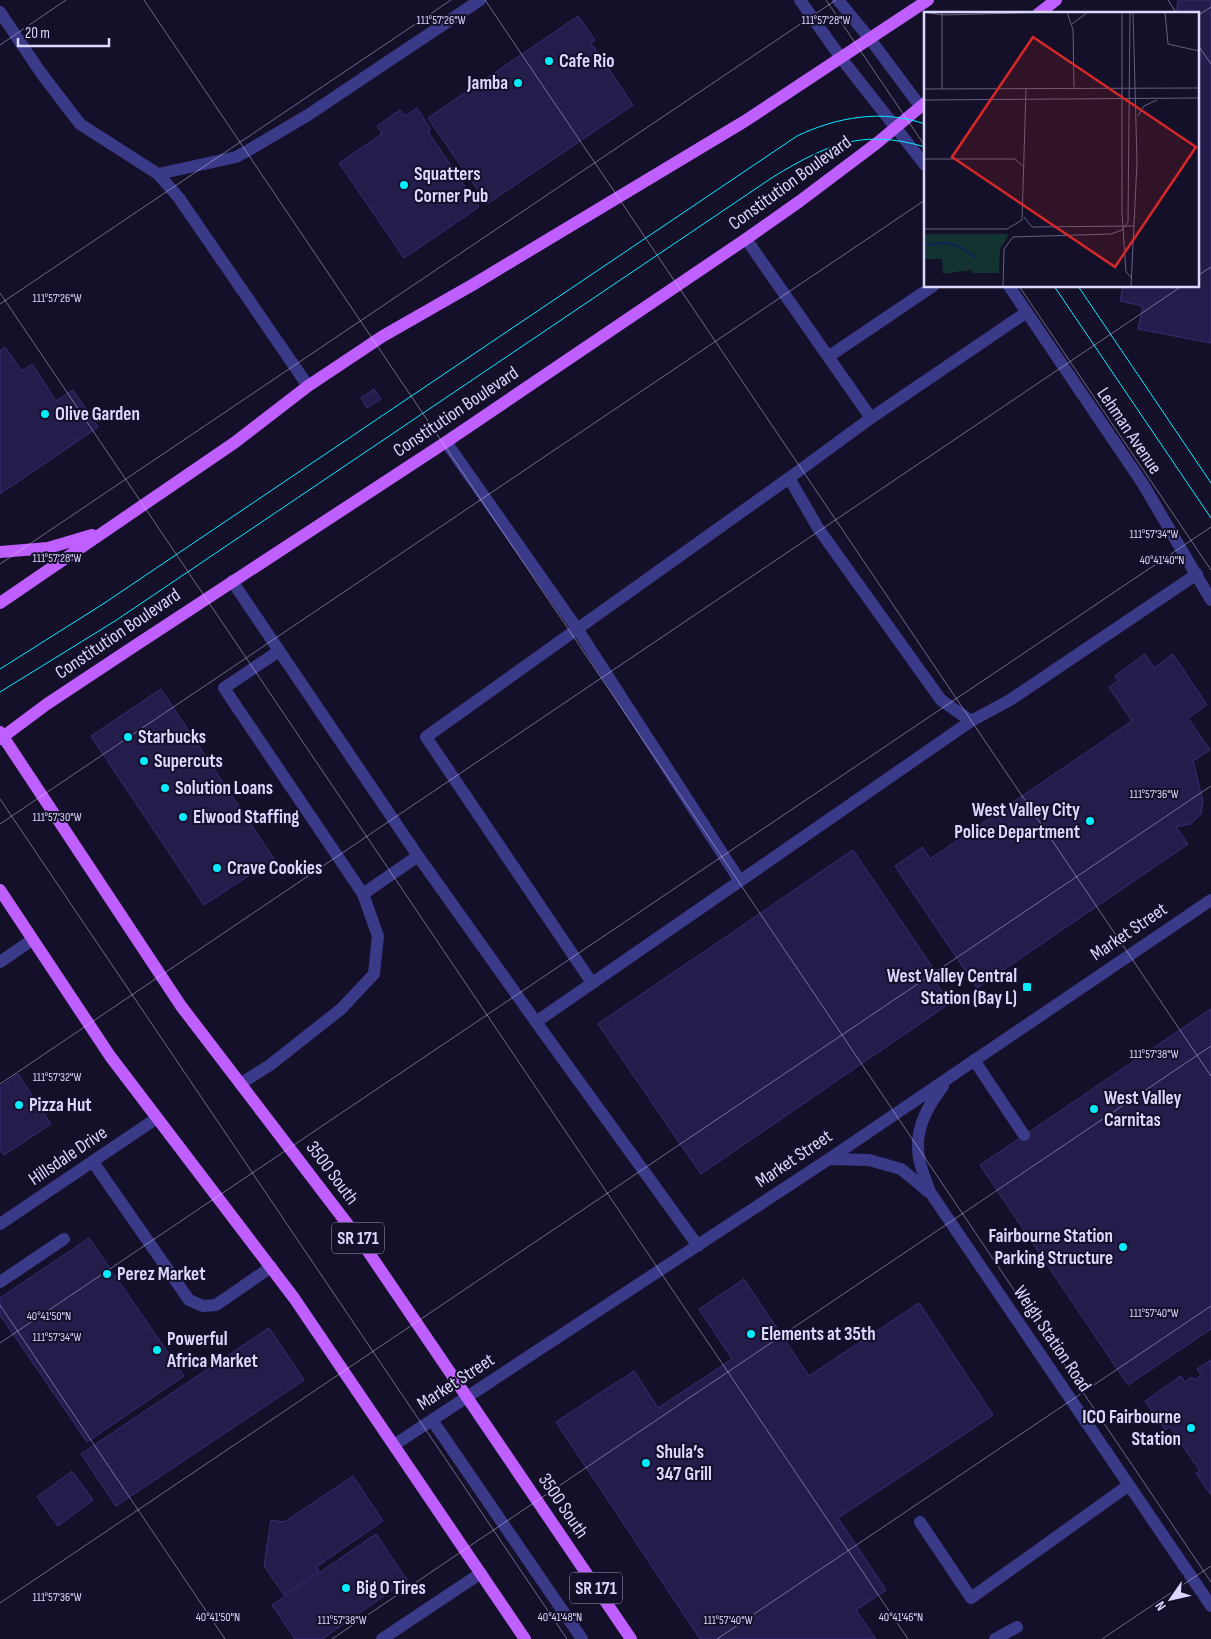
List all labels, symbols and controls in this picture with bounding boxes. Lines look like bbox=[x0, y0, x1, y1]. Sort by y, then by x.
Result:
inset map bbox=[924, 12, 1198, 288]
text: 111°57'26"W bbox=[417, 13, 466, 28]
text: 111°57'28"W bbox=[802, 13, 851, 28]
scale bar bbox=[18, 15, 109, 47]
text: 20 m bbox=[25, 24, 50, 43]
place label: Cafe Rio bbox=[559, 50, 615, 73]
marker: Cafe Rio bbox=[543, 55, 555, 67]
place label: Jamba bbox=[466, 72, 508, 95]
marker: Jamba bbox=[512, 77, 524, 89]
street label: Constitution Boulevard bbox=[724, 131, 856, 235]
place label: Squatters Corner Pub bbox=[414, 163, 488, 208]
marker: Squatters Corner Pub bbox=[398, 179, 410, 191]
text: 111°57'26"W bbox=[33, 291, 82, 306]
street label: Constitution Boulevard bbox=[389, 362, 523, 462]
street label: Lehman Avenue bbox=[1092, 383, 1166, 479]
place label: Olive Garden bbox=[55, 403, 140, 426]
marker: Olive Garden bbox=[39, 408, 51, 420]
text: 111°57'34"W bbox=[1130, 527, 1179, 542]
text: 111°57'28"W bbox=[33, 551, 82, 566]
text: 40°41'40"N bbox=[1140, 553, 1184, 568]
street label: Constitution Boulevard bbox=[51, 584, 185, 684]
place label: Starbucks bbox=[138, 726, 206, 749]
marker: Starbucks bbox=[122, 731, 134, 743]
place label: Supercuts bbox=[154, 750, 223, 773]
marker: Supercuts bbox=[138, 755, 150, 767]
place label: Solution Loans bbox=[175, 777, 273, 800]
marker: Solution Loans bbox=[159, 782, 171, 794]
text: 111°57'36"W bbox=[1129, 787, 1179, 802]
place label: West Valley City Police Department bbox=[954, 799, 1080, 844]
place label: Elwood Staffing bbox=[193, 806, 299, 829]
text: 111°57'30"W bbox=[32, 810, 82, 825]
marker: Elwood Staffing bbox=[177, 811, 189, 823]
marker: West Valley City Police Department bbox=[1084, 815, 1096, 827]
place label: Crave Cookies bbox=[227, 857, 322, 880]
marker: Crave Cookies bbox=[211, 862, 223, 874]
street label: Market Street bbox=[1086, 898, 1172, 966]
place label: West Valley Central Station (Bay L) bbox=[887, 965, 1017, 1010]
marker: West Valley Central Station (Bay L) bbox=[1021, 981, 1033, 993]
text: 111°57'38"W bbox=[1130, 1047, 1179, 1062]
text: 111°57'32"W bbox=[33, 1070, 82, 1085]
place label: West Valley Carnitas bbox=[1104, 1087, 1182, 1132]
place label: Pizza Hut bbox=[29, 1094, 92, 1117]
marker: Pizza Hut bbox=[13, 1099, 25, 1111]
marker: West Valley Carnitas bbox=[1088, 1103, 1100, 1115]
street label: Hillsdale Drive bbox=[24, 1121, 112, 1191]
street label: Market Street bbox=[751, 1125, 837, 1193]
street label: 3500 South bbox=[301, 1137, 363, 1209]
road number: SR 171 bbox=[332, 1222, 384, 1254]
place label: Fairbourne Station Parking Structure bbox=[989, 1225, 1113, 1270]
marker: Fairbourne Station Parking Structure bbox=[1117, 1241, 1129, 1253]
place label: Perez Market bbox=[117, 1263, 205, 1286]
marker: Perez Market bbox=[101, 1268, 113, 1280]
street label: Weigh Station Road bbox=[1008, 1282, 1096, 1396]
text: 111°57'40"W bbox=[1129, 1306, 1179, 1321]
text: 40°41'50"N bbox=[27, 1309, 71, 1324]
place label: Elements at 35th bbox=[761, 1323, 876, 1346]
place label: Powerful Africa Market bbox=[166, 1328, 258, 1373]
marker: Elements at 35th bbox=[745, 1328, 757, 1340]
text: 111°57'34"W bbox=[33, 1330, 82, 1345]
marker: Powerful Africa Market bbox=[151, 1344, 163, 1356]
street label: Market Street bbox=[413, 1348, 499, 1415]
place label: ICO Fairbourne Station bbox=[1082, 1406, 1181, 1451]
marker: ICO Fairbourne Station bbox=[1185, 1422, 1197, 1434]
place label: Shula’s 347 Grill bbox=[656, 1441, 712, 1486]
marker: Shula’s 347 Grill bbox=[640, 1457, 652, 1469]
street label: 3500 South bbox=[533, 1469, 593, 1543]
road number: SR 171 bbox=[570, 1572, 622, 1604]
north arrow bbox=[1146, 1574, 1196, 1624]
place label: Big O Tires bbox=[356, 1577, 426, 1600]
marker: Big O Tires bbox=[340, 1582, 352, 1594]
text: 111°57'36"W bbox=[32, 1590, 82, 1605]
text: N bbox=[1151, 1598, 1170, 1614]
text: 40°41'50"N bbox=[196, 1610, 240, 1625]
text: 40°41'48"N bbox=[538, 1610, 582, 1625]
text: 40°41'46"N bbox=[879, 1610, 923, 1625]
text: 111°57'38"W bbox=[318, 1613, 367, 1628]
text: 111°57'40"W bbox=[703, 1613, 753, 1628]

